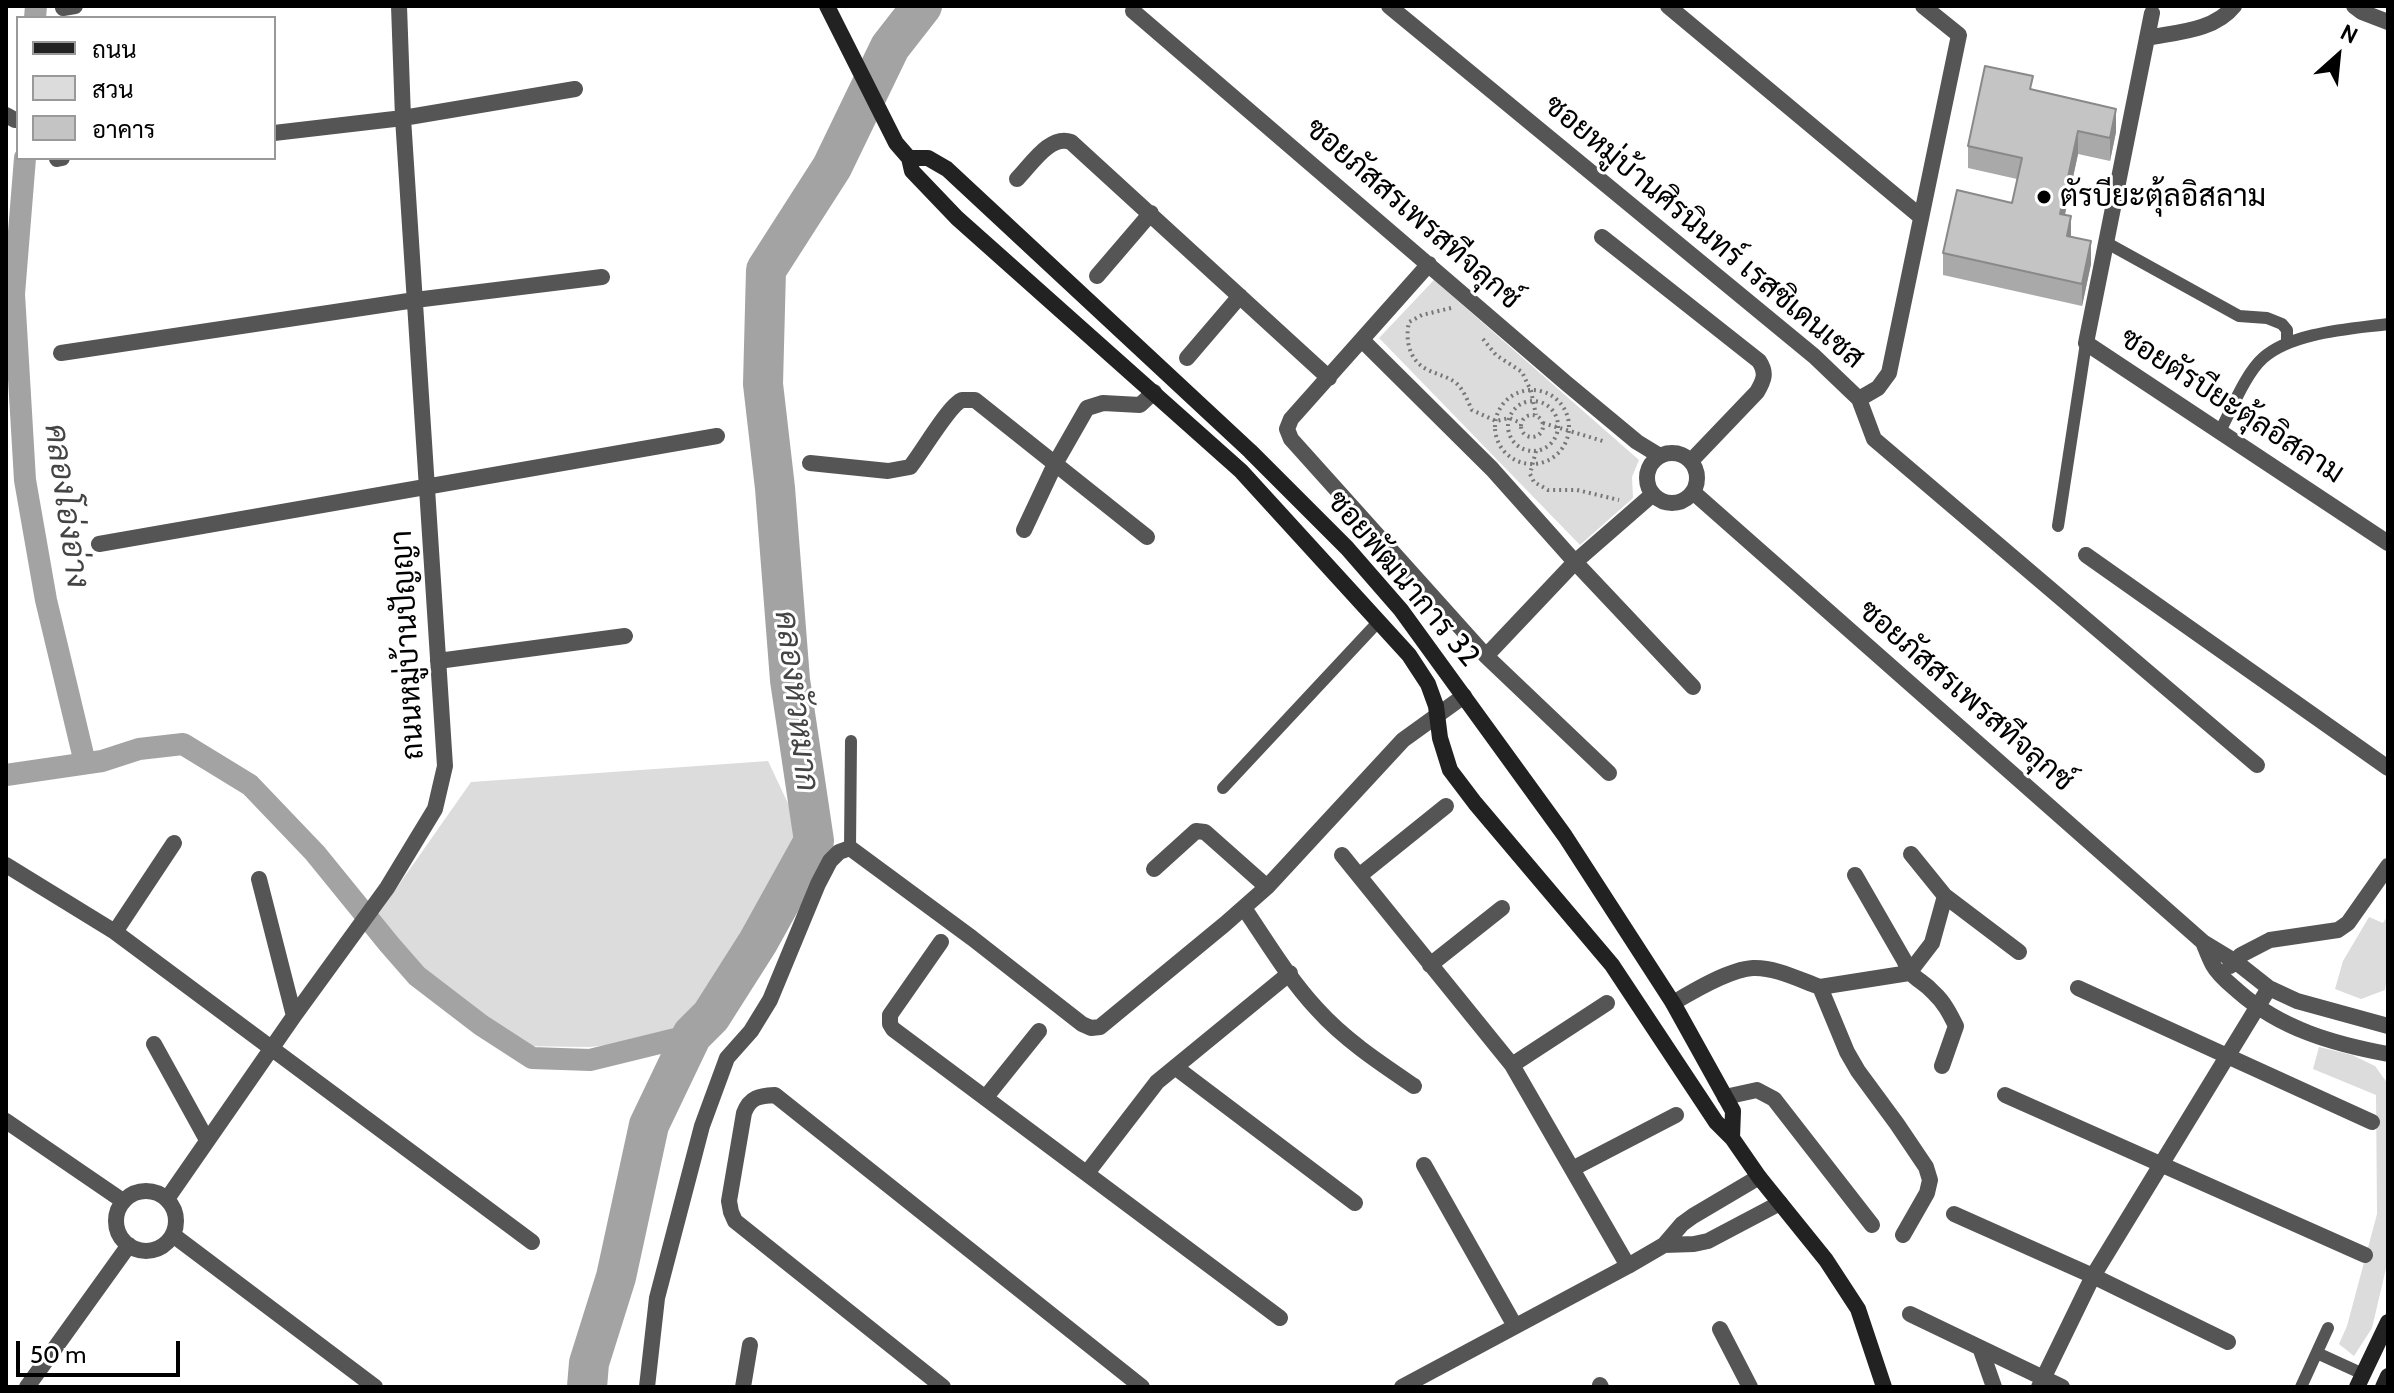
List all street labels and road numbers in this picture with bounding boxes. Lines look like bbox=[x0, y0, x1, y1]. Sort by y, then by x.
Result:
street label: ซอยหมู่บ้านศิรนินทร์ เรสซิเดนเซส bbox=[1537, 88, 1871, 376]
street label: ซอยภัสสรเพรสทีจลุกซ์ bbox=[1298, 111, 1528, 317]
street label: ซอยตัรบียะตุ้ลอิสลาม bbox=[2113, 320, 2351, 492]
street label: ซอยพัฒนาการ 32 bbox=[1319, 484, 1487, 674]
street label: ถนนหมู่บ้านปัญญา bbox=[384, 529, 432, 761]
street label: ซอยภัสสรเพรสทีจลุกซ์ bbox=[1851, 593, 2081, 799]

